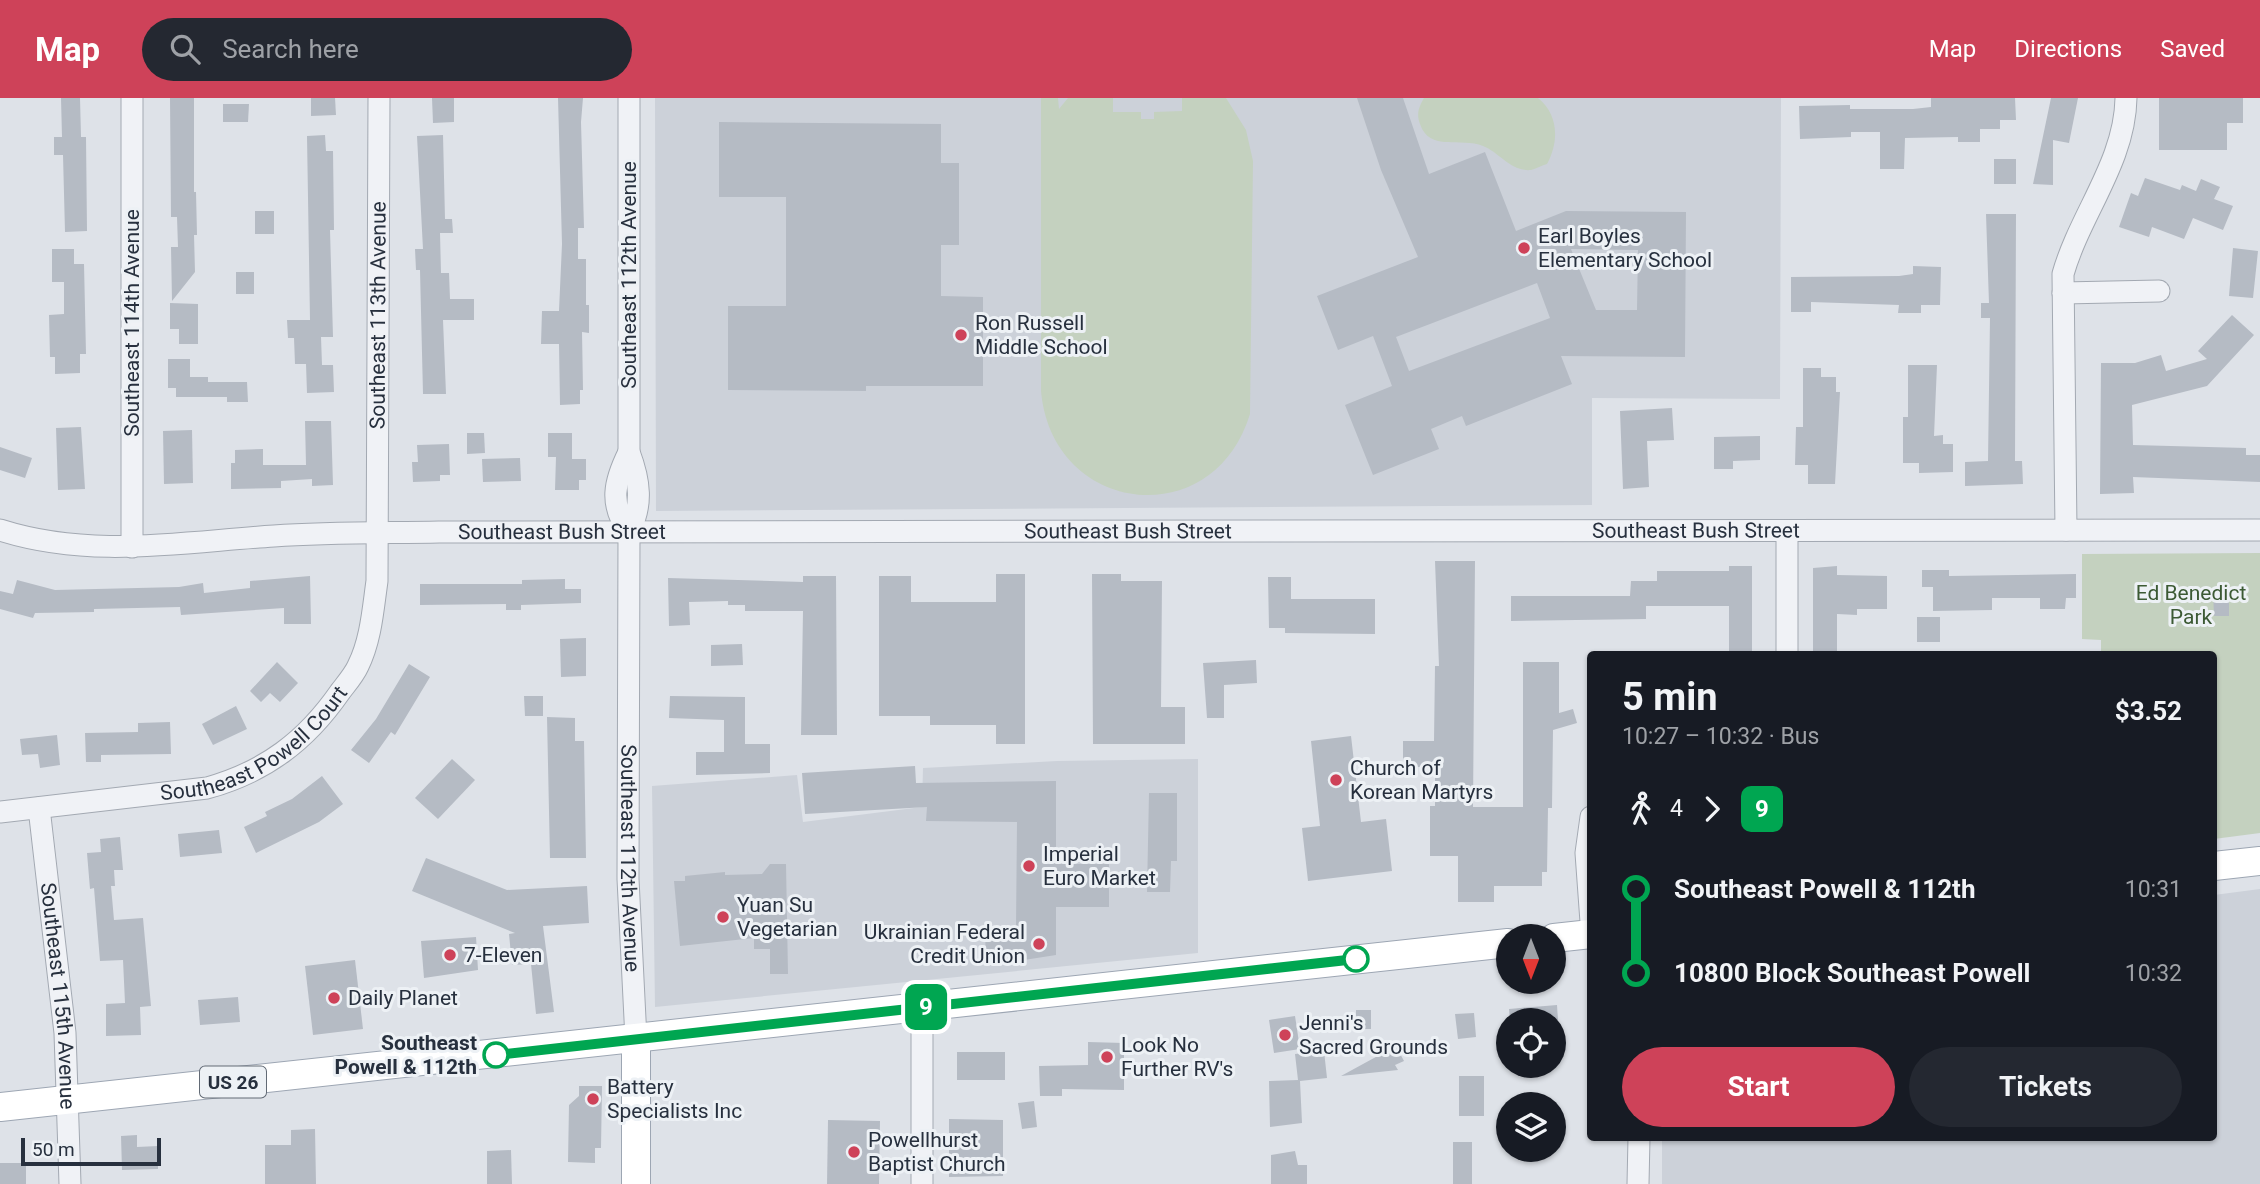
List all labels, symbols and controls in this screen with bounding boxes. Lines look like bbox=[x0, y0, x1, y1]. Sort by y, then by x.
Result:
search box bbox=[142, 18, 632, 81]
text: Map bbox=[35, 30, 100, 69]
icon: search bbox=[166, 30, 204, 68]
text: Search here bbox=[222, 34, 359, 64]
text: Map bbox=[1929, 35, 1976, 63]
text: Directions bbox=[2014, 35, 2122, 63]
text: Saved bbox=[2160, 35, 2225, 63]
street label: Southeast 112th Avenue bbox=[617, 161, 641, 389]
street label: Southeast 113th Avenue bbox=[366, 201, 391, 429]
street label: Southeast 114th Avenue bbox=[120, 209, 144, 437]
place label: Earl Boyles Elementary School bbox=[1538, 224, 1712, 272]
marker: Earl Boyles Elementary School bbox=[1516, 240, 1532, 256]
place label: Ron Russell Middle School bbox=[975, 311, 1108, 359]
marker: Ron Russell Middle School bbox=[953, 327, 969, 343]
street label: Southeast Bush Street bbox=[1024, 519, 1232, 543]
street label: Southeast Bush Street bbox=[1592, 519, 1800, 543]
street label: Southeast Bush Street bbox=[458, 520, 666, 544]
park label: Ed Benedict Park bbox=[2136, 581, 2246, 629]
text: 5 min bbox=[1622, 675, 1718, 719]
street label: Southeast Powell Court bbox=[159, 681, 352, 805]
text: $3.52 bbox=[2115, 696, 2182, 726]
text: 10:27 – 10:32 · Bus bbox=[1622, 723, 1819, 750]
street label: Southeast 112th Avenue bbox=[616, 744, 645, 973]
place label: Church of Korean Martyrs bbox=[1350, 756, 1493, 804]
marker: Church of Korean Martyrs bbox=[1328, 772, 1344, 788]
icon: walk bbox=[1622, 790, 1660, 828]
icon: forward bbox=[1693, 790, 1731, 828]
text: 4 bbox=[1670, 795, 1683, 822]
text: 9 bbox=[1755, 795, 1769, 823]
place label: Imperial Euro Market bbox=[1043, 842, 1156, 890]
marker: Imperial Euro Market bbox=[1021, 858, 1037, 874]
text: Southeast Powell & 112th bbox=[1674, 874, 1975, 904]
text: 10:31 bbox=[2125, 876, 2182, 903]
street label: Southeast 115th Avenue bbox=[36, 881, 80, 1110]
place label: Yuan Su Vegetarian bbox=[737, 893, 838, 941]
marker: Yuan Su Vegetarian bbox=[715, 909, 731, 925]
place label: Ukrainian Federal Credit Union bbox=[864, 920, 1025, 968]
north arrow bbox=[1496, 924, 1566, 994]
map controls bbox=[1496, 924, 1566, 1162]
marker: Ukrainian Federal Credit Union bbox=[1031, 936, 1047, 952]
place label: 7-Eleven bbox=[464, 943, 542, 967]
unlabelled marker bbox=[1343, 946, 1369, 972]
marker: 7-Eleven bbox=[442, 947, 458, 963]
text: 10800 Block Southeast Powell bbox=[1674, 958, 2030, 988]
text: 10:32 bbox=[2125, 960, 2182, 987]
line badge: 9 bbox=[903, 984, 949, 1030]
place label: Daily Planet bbox=[348, 986, 458, 1010]
marker: Daily Planet bbox=[326, 990, 342, 1006]
text: 9 bbox=[919, 993, 933, 1021]
button: locate bbox=[1496, 1008, 1566, 1078]
place label: Jenni's Sacred Grounds bbox=[1299, 1011, 1448, 1059]
marker: Jenni's Sacred Grounds bbox=[1277, 1027, 1293, 1043]
place label: Southeast Powell & 112th bbox=[335, 1031, 477, 1079]
place label: Look No Further RV's bbox=[1121, 1033, 1233, 1081]
marker: Southeast Powell & 112th bbox=[483, 1042, 509, 1068]
button: Start bbox=[1622, 1047, 1895, 1127]
button: Tickets bbox=[1909, 1047, 2182, 1127]
marker: Look No Further RV's bbox=[1099, 1049, 1115, 1065]
road number: US 26 bbox=[200, 1066, 266, 1098]
place label: Battery Specialists Inc bbox=[607, 1075, 742, 1123]
marker: Battery Specialists Inc bbox=[585, 1091, 601, 1107]
button: layers bbox=[1496, 1092, 1566, 1162]
place label: Powellhurst Baptist Church bbox=[868, 1128, 1005, 1176]
scale bar bbox=[21, 1135, 161, 1167]
text: 50 m bbox=[32, 1138, 75, 1161]
marker: Powellhurst Baptist Church bbox=[846, 1144, 862, 1160]

